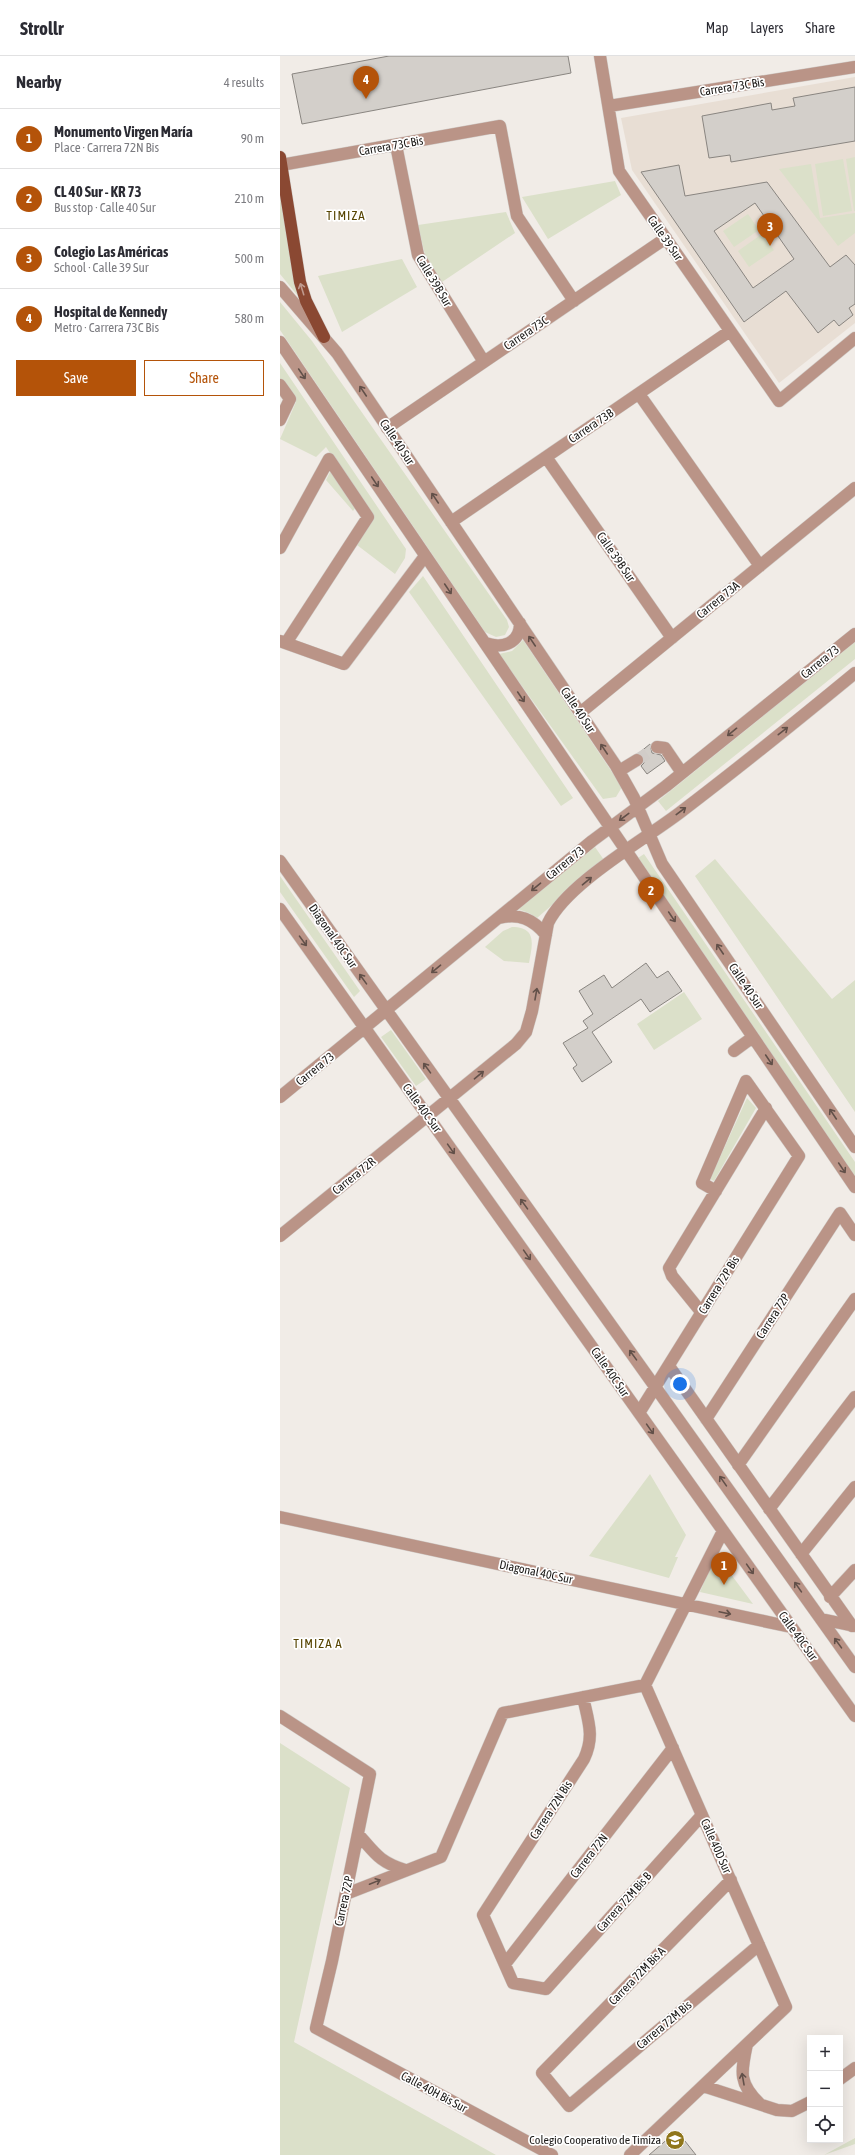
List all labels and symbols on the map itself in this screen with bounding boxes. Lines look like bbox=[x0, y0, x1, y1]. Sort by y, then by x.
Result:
pin: 4 bbox=[353, 66, 379, 99]
street label: Carrera 73C Bis bbox=[699, 75, 765, 99]
street label: Carrera 73C Bis bbox=[358, 133, 424, 159]
district label: TIMIZA bbox=[326, 208, 366, 223]
street label: Calle 39 Sur bbox=[644, 213, 686, 264]
pin: 3 bbox=[757, 213, 783, 246]
street label: Calle 39B Sur bbox=[413, 253, 455, 310]
one-way arrow bbox=[298, 283, 305, 296]
street label: Carrera 73C bbox=[501, 313, 551, 353]
one-way arrow bbox=[298, 368, 306, 379]
one-way arrow bbox=[359, 386, 367, 397]
street label: Carrera 73B bbox=[566, 406, 616, 446]
street label: Calle 40 Sur bbox=[377, 417, 417, 468]
one-way arrow bbox=[371, 476, 379, 487]
one-way arrow bbox=[431, 493, 439, 504]
street label: Calle 39B Sur bbox=[594, 530, 638, 585]
street label: Carrera 73A bbox=[694, 578, 742, 622]
one-way arrow bbox=[444, 584, 452, 595]
one-way arrow bbox=[527, 635, 535, 647]
street label: Carrera 73 bbox=[798, 642, 842, 682]
street label: Calle 40 Sur bbox=[558, 685, 598, 736]
one-way arrow bbox=[517, 691, 525, 702]
one-way arrow bbox=[778, 726, 789, 735]
one-way arrow bbox=[727, 728, 738, 737]
one-way arrow bbox=[600, 743, 609, 754]
one-way arrow bbox=[676, 807, 687, 816]
one-way arrow bbox=[619, 813, 630, 821]
street label: Carrera 73 bbox=[543, 843, 587, 883]
one-way arrow bbox=[582, 876, 593, 885]
pin: 2 bbox=[638, 877, 664, 910]
one-way arrow bbox=[531, 882, 542, 891]
street label: Diagonal 40C Sur bbox=[306, 901, 360, 971]
one-way arrow bbox=[668, 912, 676, 923]
one-way arrow bbox=[299, 935, 307, 946]
one-way arrow bbox=[716, 944, 724, 955]
street label: Calle 40 Sur bbox=[726, 961, 766, 1012]
one-way arrow bbox=[431, 965, 442, 974]
one-way arrow bbox=[359, 974, 367, 985]
one-way arrow bbox=[532, 988, 540, 1001]
street label: Carrera 73 bbox=[293, 1049, 337, 1089]
one-way arrow bbox=[765, 1054, 773, 1065]
one-way arrow bbox=[423, 1063, 431, 1074]
one-way arrow bbox=[474, 1070, 485, 1079]
street label: Calle 40C Sur bbox=[400, 1081, 445, 1136]
one-way arrow bbox=[829, 1109, 837, 1120]
one-way arrow bbox=[447, 1143, 455, 1154]
street label: Carrera 72R bbox=[330, 1154, 378, 1198]
one-way arrow bbox=[837, 1162, 846, 1173]
one-way arrow bbox=[520, 1199, 528, 1210]
one-way arrow bbox=[522, 1249, 531, 1260]
street label: Carrera 72P Bis bbox=[696, 1254, 742, 1316]
street label: Carrera 72P bbox=[753, 1291, 793, 1341]
street label: Calle 40C Sur bbox=[588, 1345, 632, 1400]
one-way arrow bbox=[629, 1350, 637, 1361]
your location bbox=[670, 1374, 690, 1394]
one-way arrow bbox=[646, 1423, 655, 1434]
one-way arrow bbox=[719, 1476, 727, 1487]
pin: 1 bbox=[711, 1552, 737, 1585]
street label: Diagonal 40C Sur bbox=[498, 1557, 574, 1587]
one-way arrow bbox=[746, 1563, 754, 1574]
one-way arrow bbox=[794, 1582, 802, 1593]
one-way arrow bbox=[718, 1609, 731, 1617]
street label: Calle 40C Sur bbox=[776, 1609, 821, 1664]
district label: TIMIZA A bbox=[293, 1636, 343, 1651]
one-way arrow bbox=[834, 1638, 842, 1649]
street label: Carrera 72N Bis bbox=[527, 1778, 575, 1842]
street label: Calle 40D Sur bbox=[698, 1817, 734, 1876]
street label: Carrera 72N bbox=[567, 1831, 611, 1881]
street label: Carrera 72M Bis B bbox=[594, 1869, 655, 1935]
street label: Carrera 72P bbox=[332, 1874, 356, 1927]
one-way arrow bbox=[369, 1878, 381, 1886]
street label: Carrera 72M Bis A bbox=[606, 1944, 668, 2008]
street label: Carrera 72M Bis bbox=[634, 1998, 694, 2052]
street label: Calle 40H Bis Sur bbox=[399, 2069, 470, 2116]
one-way arrow bbox=[739, 2072, 747, 2085]
school or university icon: Colegio Cooperativo de Timiza bbox=[664, 2129, 686, 2151]
place label: Colegio Cooperativo de Timiza bbox=[529, 2133, 661, 2147]

